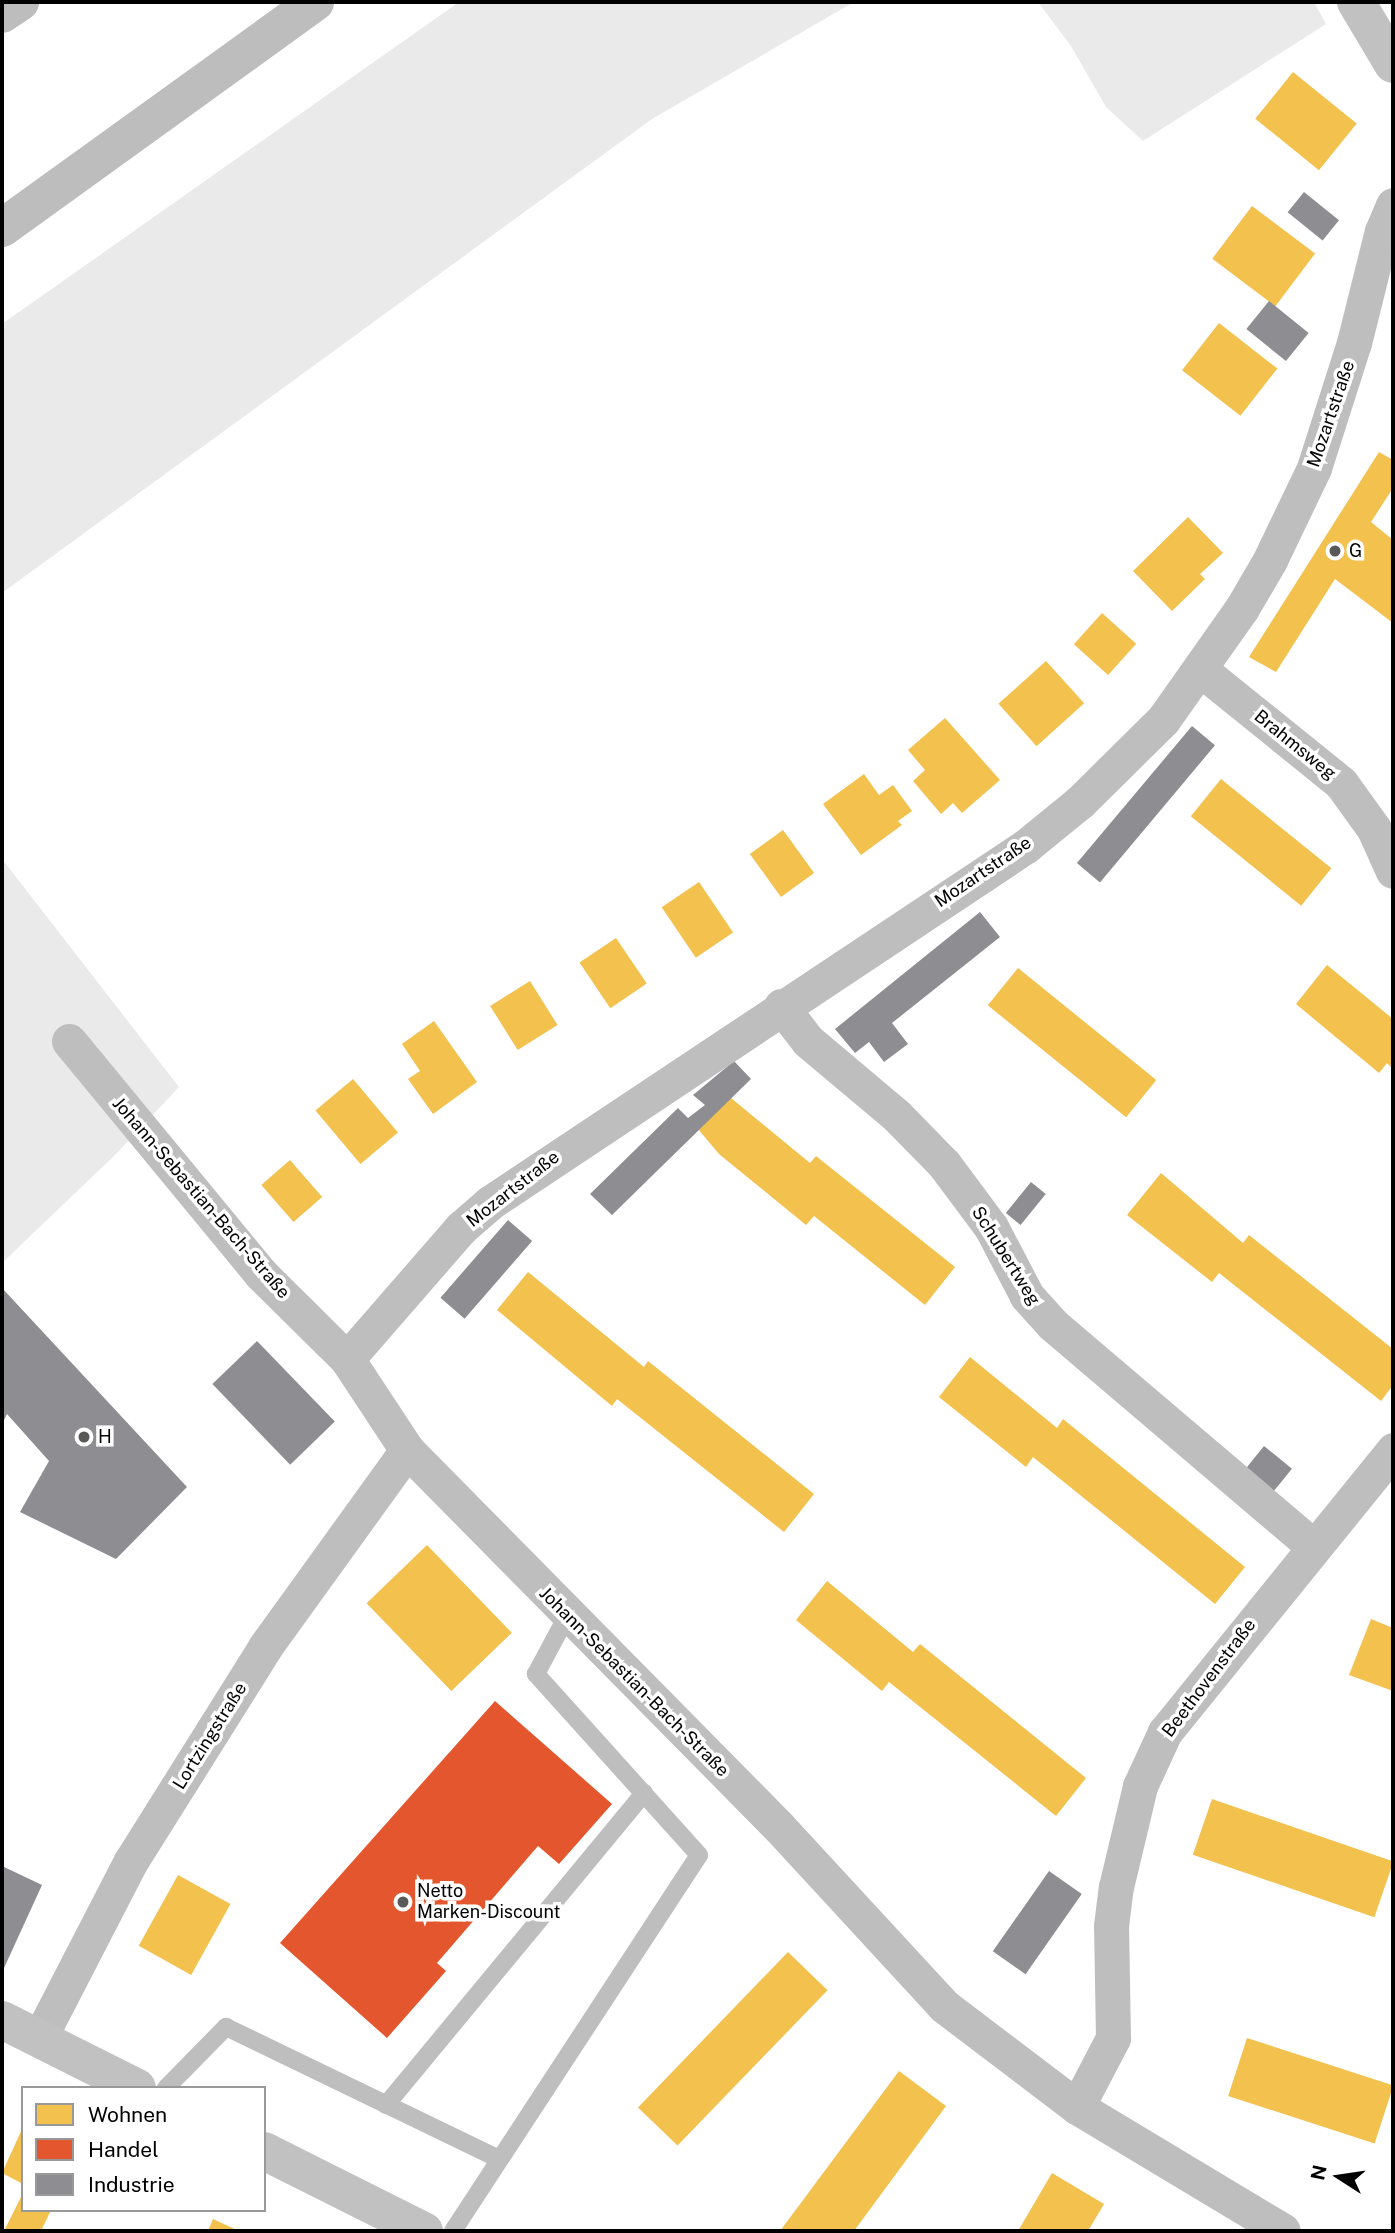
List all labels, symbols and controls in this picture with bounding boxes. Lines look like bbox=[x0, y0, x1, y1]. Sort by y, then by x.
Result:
street label: Mozartstraße bbox=[1303, 358, 1359, 470]
place label: G bbox=[1349, 540, 1362, 562]
marker: G bbox=[1327, 543, 1343, 559]
street label: Brahmsweg bbox=[1250, 705, 1340, 785]
street label: Mozartstraße bbox=[931, 832, 1035, 912]
street label: Johann-Sebastian-Bach-Straße bbox=[108, 1093, 294, 1303]
street label: Mozartstraße bbox=[462, 1146, 564, 1232]
street label: Schubertweg bbox=[967, 1203, 1045, 1309]
place label: H bbox=[98, 1426, 112, 1448]
marker: H bbox=[76, 1429, 92, 1445]
street label: Johann-Sebastian-Bach-Straße bbox=[535, 1583, 733, 1781]
street label: Beethovenstraße bbox=[1158, 1615, 1260, 1741]
street label: Lortzingstraße bbox=[169, 1679, 251, 1793]
place label: Netto Marken-Discount bbox=[417, 1881, 560, 1924]
marker: Netto Marken-Discount bbox=[395, 1894, 411, 1910]
legend bbox=[21, 2086, 266, 2212]
text: Wohnen bbox=[88, 2102, 167, 2127]
text: Handel bbox=[88, 2137, 159, 2162]
north arrow bbox=[1304, 2142, 1374, 2212]
text: N bbox=[1306, 2163, 1331, 2182]
text: Industrie bbox=[88, 2172, 175, 2197]

